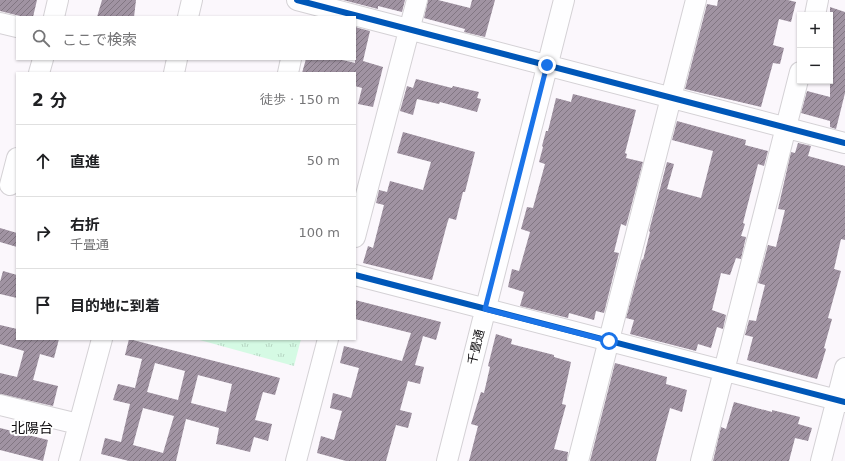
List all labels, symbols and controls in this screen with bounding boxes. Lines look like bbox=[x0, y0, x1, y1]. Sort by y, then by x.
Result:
map controls bbox=[797, 12, 833, 84]
button: + bbox=[797, 12, 833, 48]
search box bbox=[16, 16, 356, 60]
icon: search bbox=[30, 27, 52, 49]
text: ここで検索 bbox=[62, 31, 137, 49]
button: − bbox=[797, 48, 833, 84]
route end bbox=[538, 56, 556, 74]
text: 2 分 bbox=[32, 90, 67, 110]
text: 徒歩 · 150 m bbox=[260, 92, 340, 107]
icon: ahead bbox=[32, 150, 54, 172]
text: 直進 bbox=[70, 153, 100, 171]
text: 50 m bbox=[307, 153, 340, 168]
text: 右折 bbox=[70, 216, 100, 234]
icon: right bbox=[32, 222, 54, 244]
text: 100 m bbox=[298, 225, 340, 240]
text: 千畳通 bbox=[70, 237, 109, 252]
icon: arrive bbox=[32, 294, 54, 316]
text: 目的地に到着 bbox=[70, 297, 160, 315]
street label: 千畳通 bbox=[465, 328, 487, 366]
route start bbox=[600, 332, 618, 350]
district label: 北陽台 bbox=[11, 420, 53, 436]

